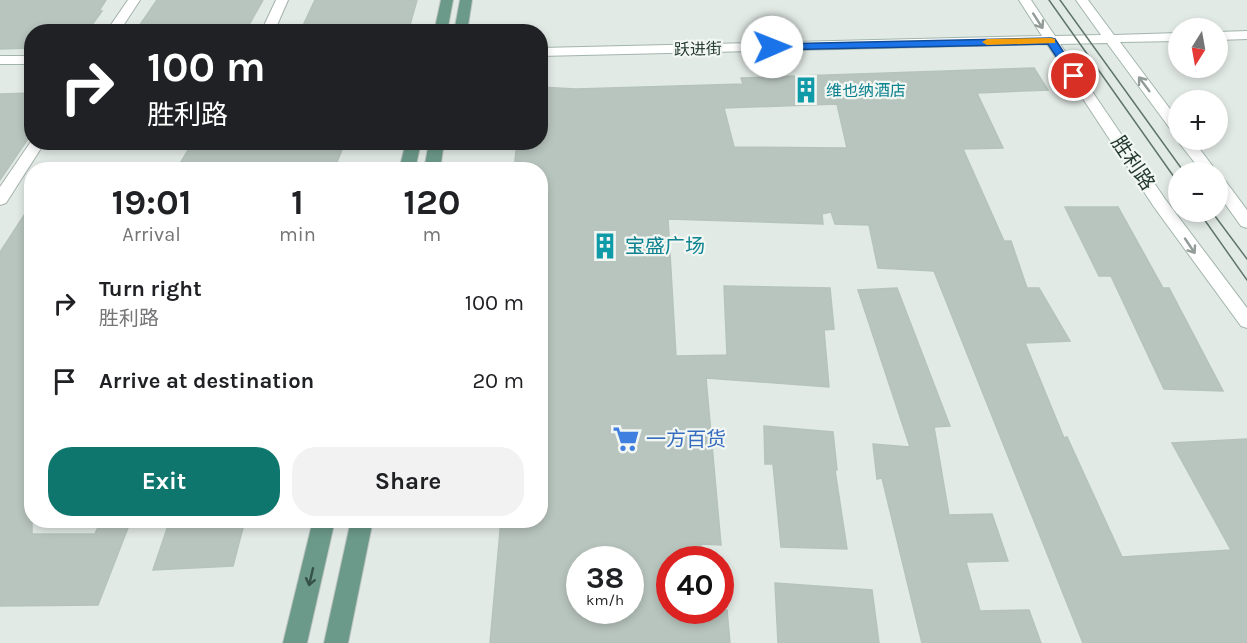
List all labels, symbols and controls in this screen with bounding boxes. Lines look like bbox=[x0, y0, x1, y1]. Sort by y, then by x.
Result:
one-way arrow bbox=[1032, 12, 1044, 28]
position arrow bbox=[740, 15, 804, 79]
north arrow bbox=[1168, 18, 1228, 78]
map controls bbox=[1168, 18, 1228, 222]
street label: 跃进街 bbox=[674, 39, 722, 59]
text: 100 m bbox=[147, 42, 266, 92]
icon: right bbox=[48, 48, 126, 126]
pin bbox=[1048, 50, 1099, 101]
icon: arrive bbox=[1057, 59, 1090, 92]
building icon: 维也纳酒店 bbox=[791, 75, 821, 105]
one-way arrow bbox=[1138, 76, 1151, 92]
place label: 维也纳酒店 bbox=[826, 81, 906, 100]
button: + bbox=[1168, 90, 1228, 150]
text: 胜利路 bbox=[147, 99, 228, 131]
street label: 胜利路 bbox=[1107, 132, 1159, 194]
button: − bbox=[1168, 162, 1228, 222]
text: 19:01 bbox=[111, 181, 192, 223]
text: 1 bbox=[291, 181, 304, 223]
text: 120 bbox=[403, 181, 461, 223]
text: Arrival bbox=[122, 223, 181, 246]
text: min bbox=[279, 223, 316, 246]
text: m bbox=[423, 223, 441, 246]
building icon: 宝盛广场 bbox=[590, 231, 620, 261]
place label: 宝盛广场 bbox=[625, 235, 705, 258]
one-way arrow bbox=[1184, 237, 1196, 254]
text: Turn right bbox=[99, 276, 202, 302]
icon: right bbox=[48, 287, 81, 320]
text: 100 m bbox=[465, 290, 524, 316]
text: 胜利路 bbox=[99, 307, 159, 330]
icon: arrive bbox=[48, 365, 81, 398]
text: Arrive at destination bbox=[99, 368, 314, 394]
text: 20 m bbox=[472, 368, 524, 394]
supermarket icon: 一方百货 bbox=[611, 424, 641, 454]
place label: 一方百货 bbox=[646, 428, 726, 451]
button: Exit bbox=[48, 447, 280, 516]
button: Share bbox=[292, 447, 524, 516]
speed limit sign: 40 bbox=[656, 546, 734, 624]
text: 38 bbox=[586, 560, 624, 596]
one-way arrow bbox=[304, 568, 316, 587]
text: km/h bbox=[586, 591, 624, 609]

